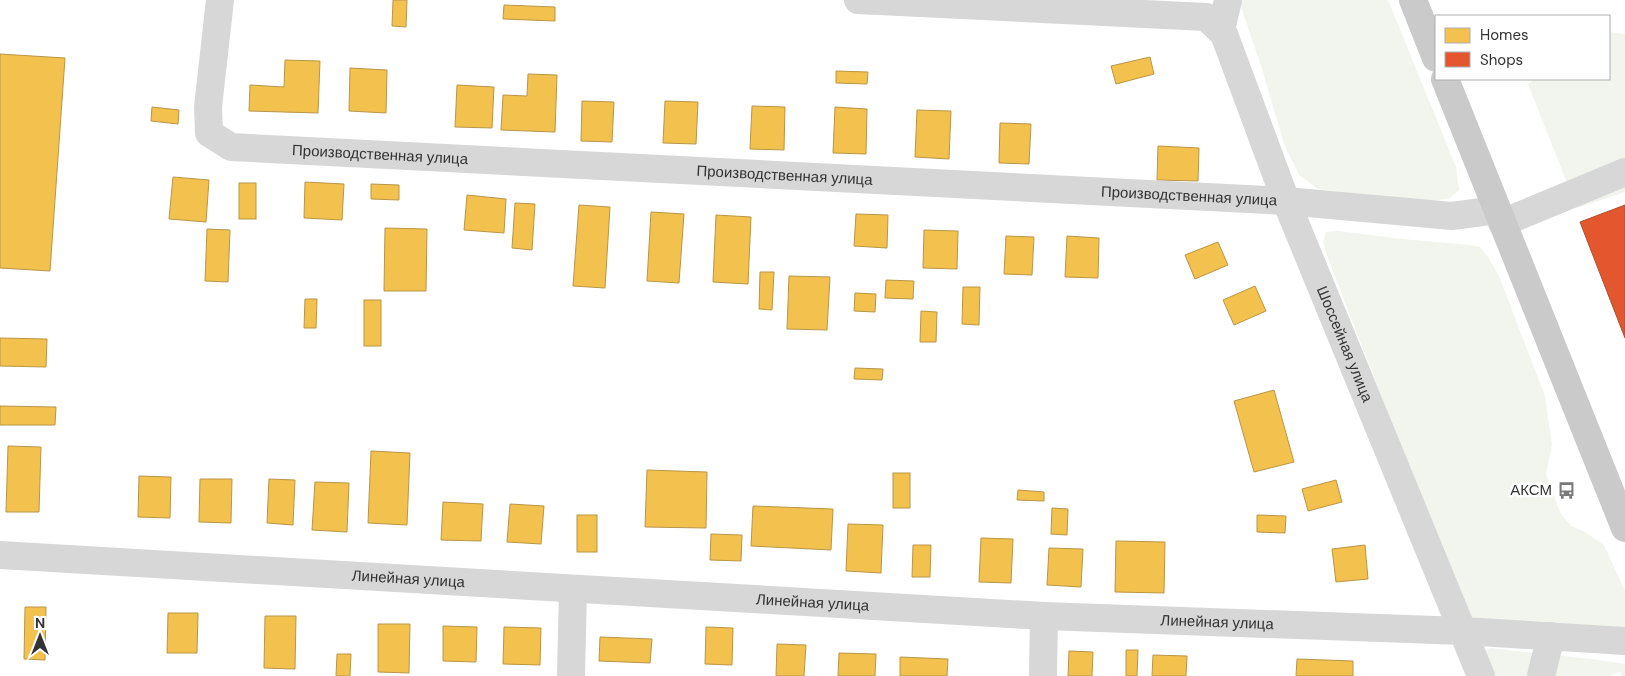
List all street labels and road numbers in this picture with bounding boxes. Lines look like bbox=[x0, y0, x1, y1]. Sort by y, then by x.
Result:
street label: Производственная улица bbox=[292, 140, 469, 169]
street label: Производственная улица bbox=[696, 161, 874, 190]
street label: Производственная улица bbox=[1100, 182, 1278, 211]
street label: Шоссейная улица bbox=[1312, 283, 1378, 406]
street label: Линейная улица bbox=[351, 566, 466, 592]
street label: Линейная улица bbox=[755, 589, 870, 616]
street label: Линейная улица bbox=[1160, 610, 1275, 634]

